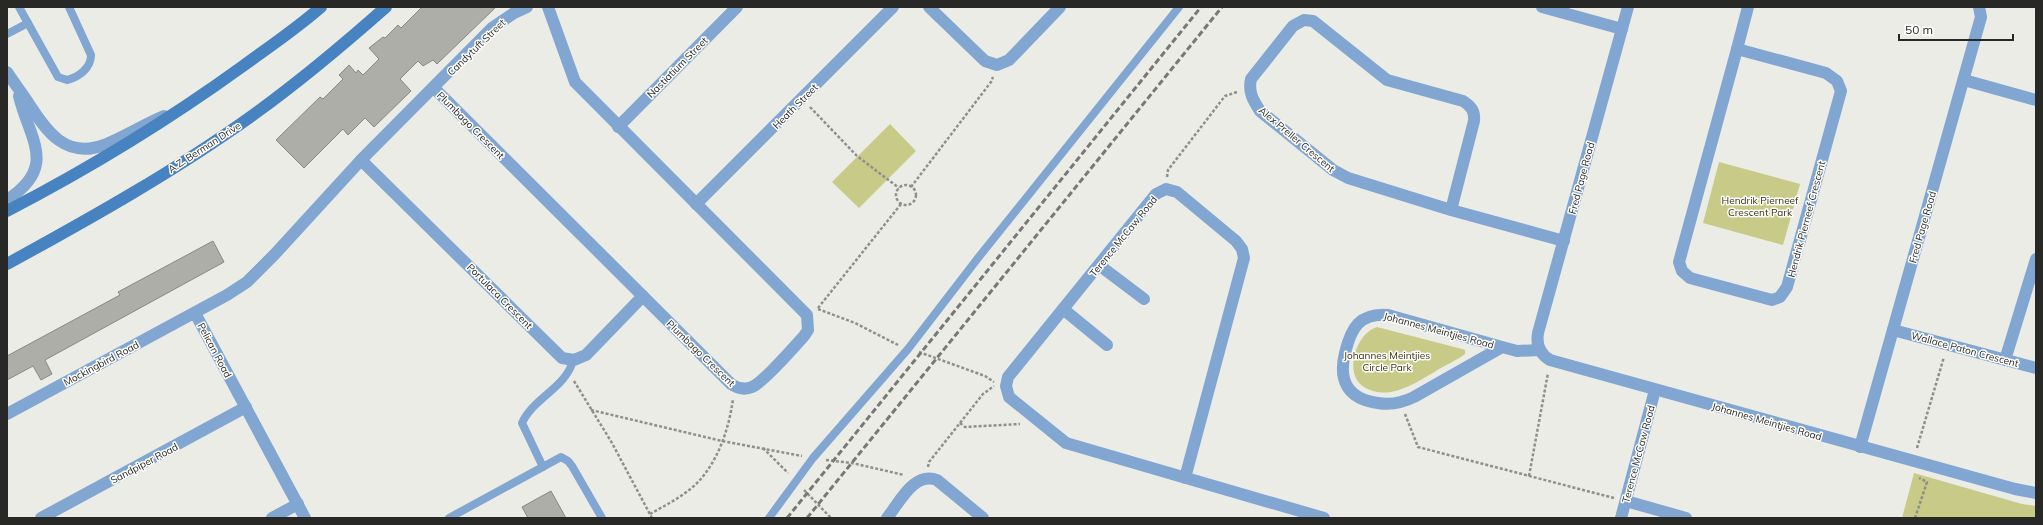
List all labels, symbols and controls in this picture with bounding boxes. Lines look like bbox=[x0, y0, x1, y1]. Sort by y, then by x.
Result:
street label: Candytuft Street bbox=[444, 16, 509, 78]
scale bar bbox=[1899, 16, 2013, 42]
text: 50 m bbox=[1905, 22, 1933, 37]
street label: Nastiatium Street bbox=[644, 34, 711, 101]
street label: Heath Street bbox=[770, 81, 821, 132]
street label: Plumbago Crescent bbox=[434, 89, 508, 162]
street label: Alex Preller Crescent bbox=[1256, 104, 1338, 175]
street label: A.Z. Berman Drive bbox=[165, 119, 243, 176]
street label: Fred Page Road bbox=[1566, 141, 1597, 216]
street label: Hendrik Pierneef Crescent bbox=[1785, 159, 1828, 279]
street label: Fred Page Road bbox=[1906, 190, 1939, 265]
street label: Terence McCaw Road bbox=[1087, 193, 1160, 279]
park label: Hendrik Pierneef Crescent Park bbox=[1722, 194, 1799, 219]
street label: Portulaca Crescent bbox=[464, 261, 536, 332]
street label: Johannes Meintjies Road bbox=[1382, 309, 1495, 351]
street label: Plumbago Crescent bbox=[664, 317, 738, 390]
street label: Pelican Road bbox=[195, 321, 234, 380]
street label: Wallace Paton Crescent bbox=[1910, 329, 2020, 370]
street label: Mockingbird Road bbox=[61, 338, 141, 389]
park label: Johannes Meintjies Circle Park bbox=[1344, 349, 1430, 374]
street label: Johannes Meintjies Road bbox=[1710, 400, 1823, 443]
street label: Terence McCaw Road bbox=[1619, 404, 1658, 504]
street label: Sandpiper Road bbox=[108, 440, 180, 487]

